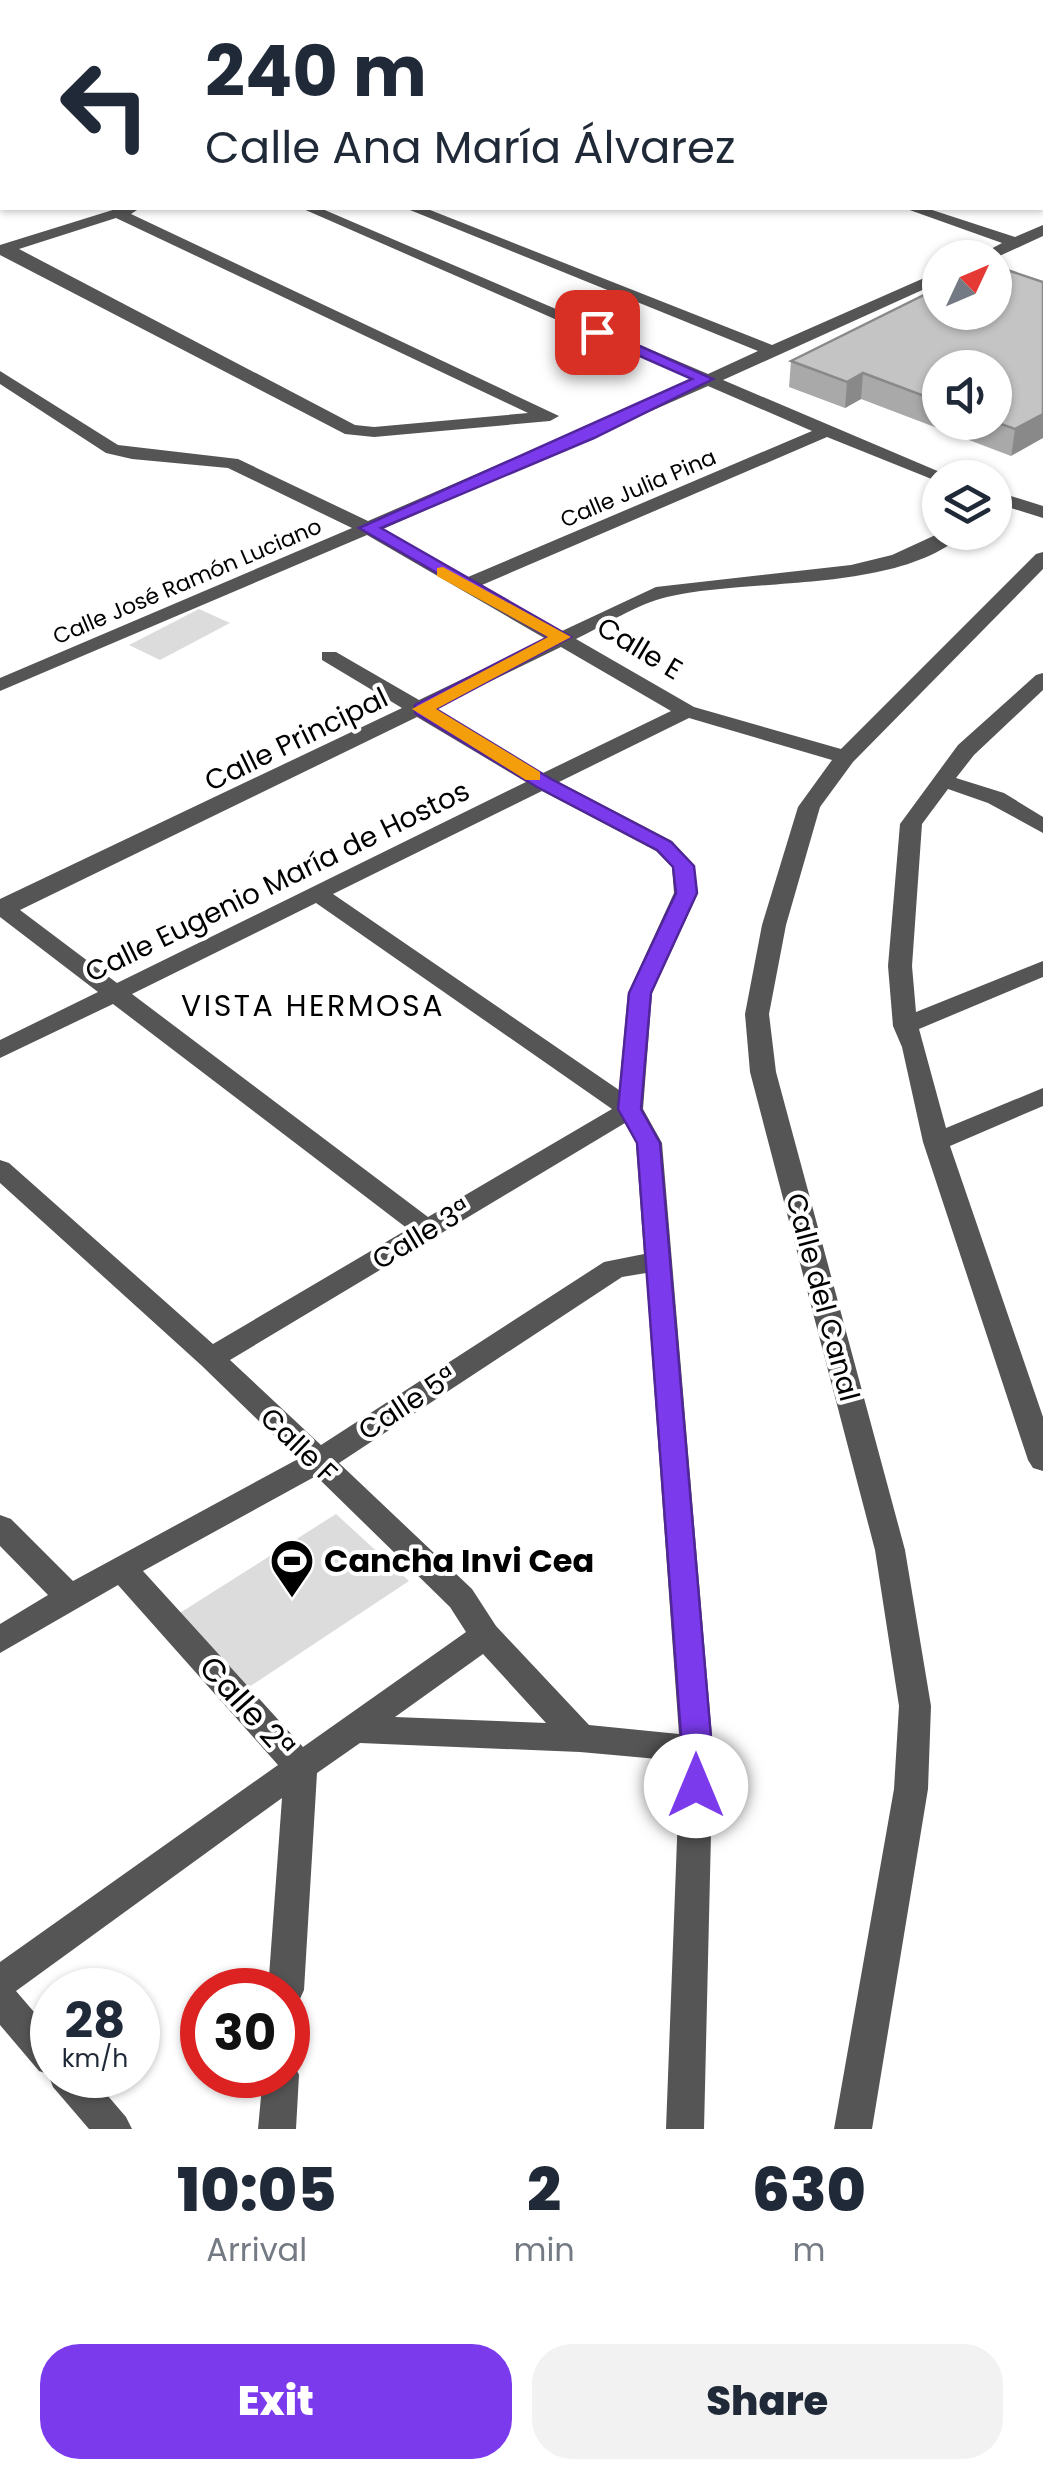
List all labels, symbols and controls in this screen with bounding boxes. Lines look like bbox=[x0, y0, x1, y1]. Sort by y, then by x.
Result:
text: 240 m bbox=[205, 22, 427, 121]
icon: left bbox=[40, 40, 170, 170]
text: Calle Ana María Álvarez bbox=[205, 116, 735, 179]
north arrow bbox=[922, 240, 1012, 330]
map controls bbox=[922, 240, 1012, 550]
pin bbox=[555, 290, 640, 375]
icon: arrive bbox=[570, 305, 625, 360]
button: sound bbox=[922, 350, 1012, 440]
street label: Calle Julia Pina bbox=[555, 442, 721, 535]
button: layers bbox=[922, 460, 1012, 550]
street label: Calle José Ramón Luciano bbox=[48, 511, 326, 652]
street label: Calle E bbox=[590, 608, 690, 689]
street label: Calle Principal bbox=[198, 678, 394, 801]
street label: Calle Eugenio María de Hostos bbox=[79, 771, 476, 992]
district label: VISTA HERMOSA bbox=[181, 984, 445, 1027]
street label: Calle del Canal bbox=[776, 1189, 869, 1406]
street label: Calle 3ª bbox=[365, 1190, 478, 1279]
street label: Calle 5ª bbox=[351, 1357, 464, 1450]
street label: Calle F bbox=[252, 1399, 346, 1492]
sports icon: Cancha Invi Cea bbox=[269, 1538, 315, 1599]
place label: Cancha Invi Cea bbox=[324, 1538, 594, 1583]
street label: Calle 2ª bbox=[189, 1646, 305, 1768]
position arrow bbox=[644, 1734, 748, 1838]
speed limit sign: 30 bbox=[180, 1968, 310, 2098]
text: 28 bbox=[65, 1985, 125, 2056]
text: km/h bbox=[62, 2041, 128, 2076]
text: 10:05 bbox=[177, 2148, 337, 2232]
text: 2 bbox=[527, 2148, 561, 2232]
text: 630 bbox=[752, 2148, 866, 2232]
text: Arrival bbox=[206, 2227, 307, 2272]
text: min bbox=[514, 2227, 575, 2272]
text: m bbox=[792, 2227, 825, 2272]
button: Exit bbox=[40, 2344, 512, 2459]
button: Share bbox=[532, 2344, 1003, 2459]

